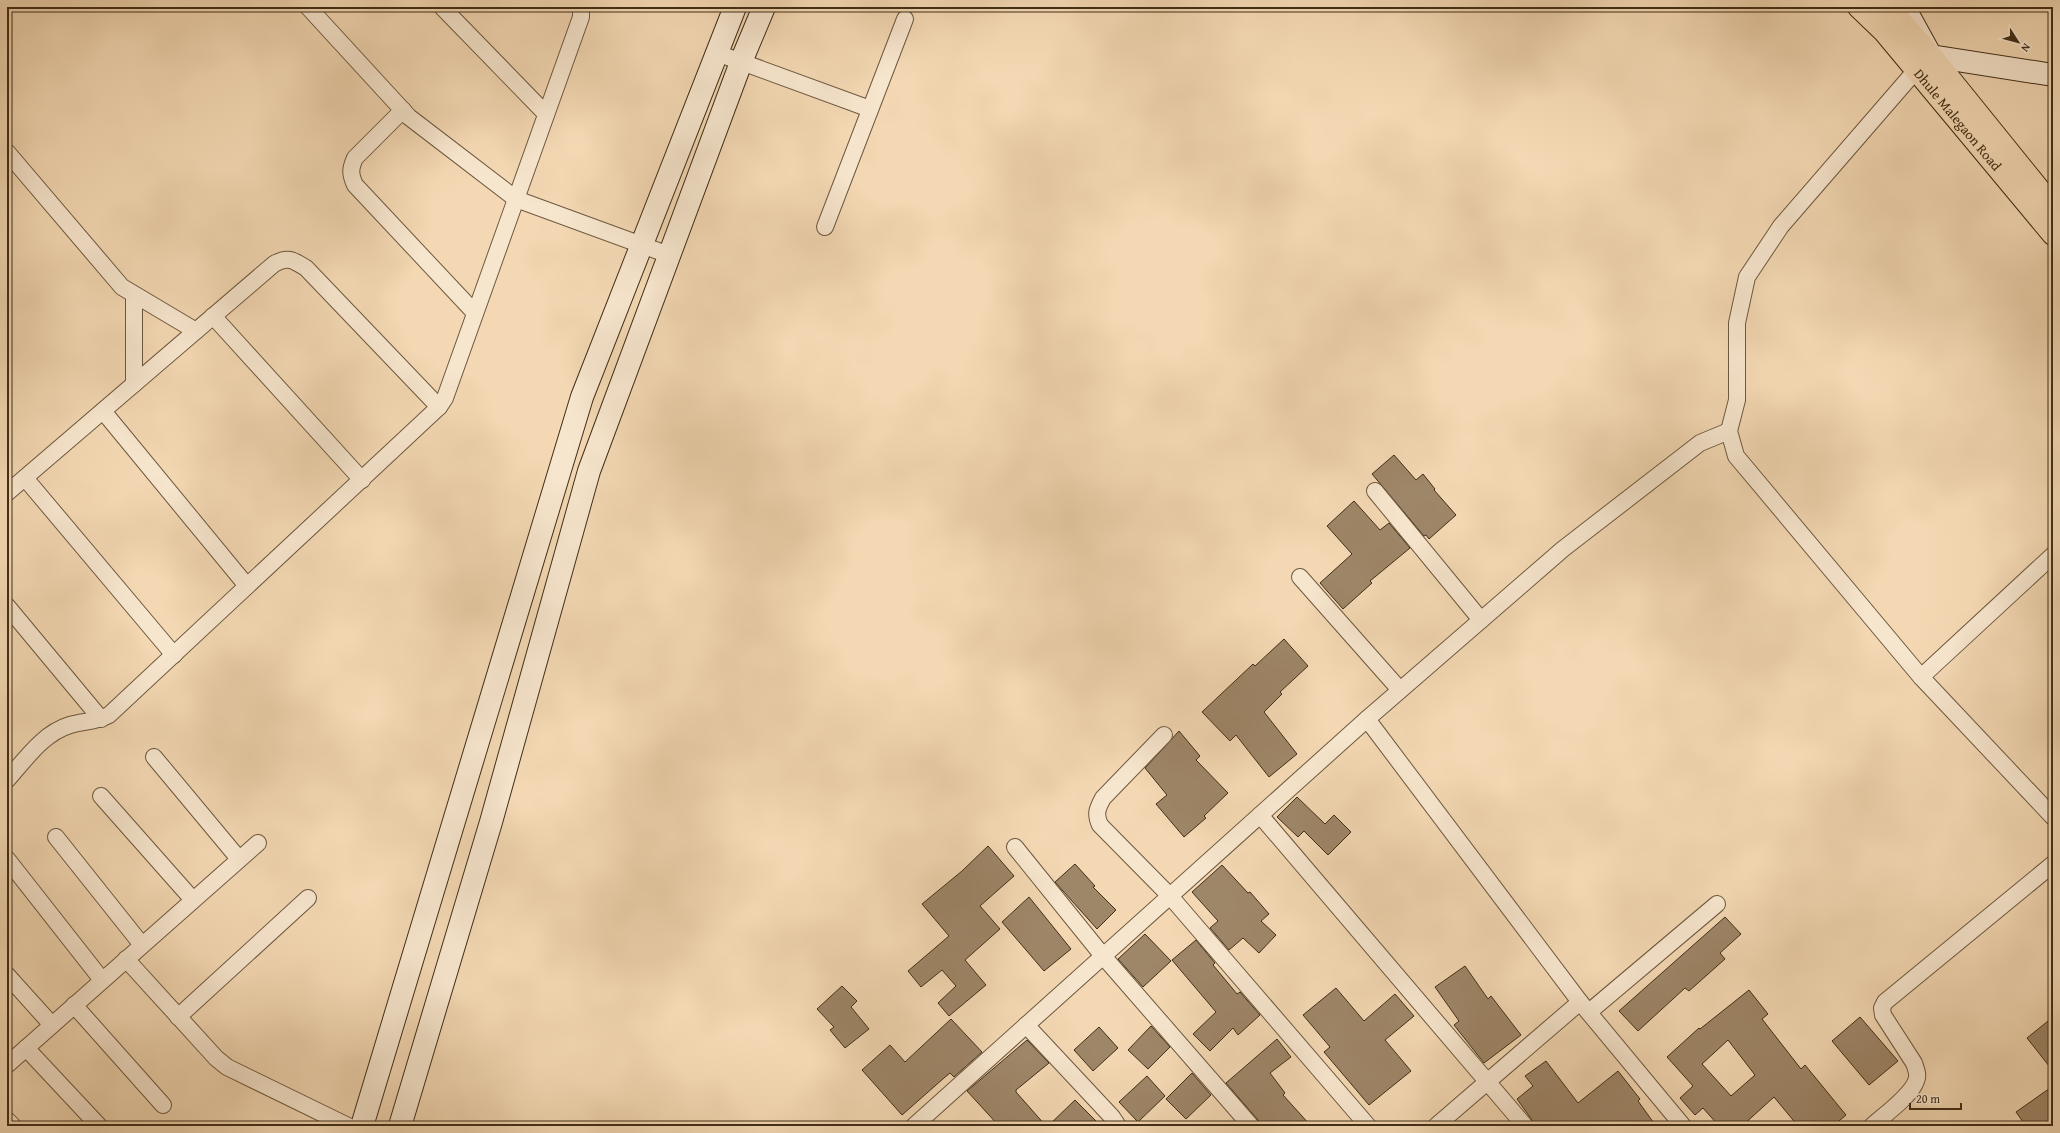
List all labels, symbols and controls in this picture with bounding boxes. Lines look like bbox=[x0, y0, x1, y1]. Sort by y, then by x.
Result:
north arrow bbox=[1998, 22, 2038, 62]
text: N bbox=[2017, 40, 2035, 56]
street label: Dhule Malegaon Road bbox=[1909, 64, 2007, 175]
scale bar bbox=[1910, 1085, 1961, 1111]
text: 20 m bbox=[1916, 1090, 1940, 1107]

